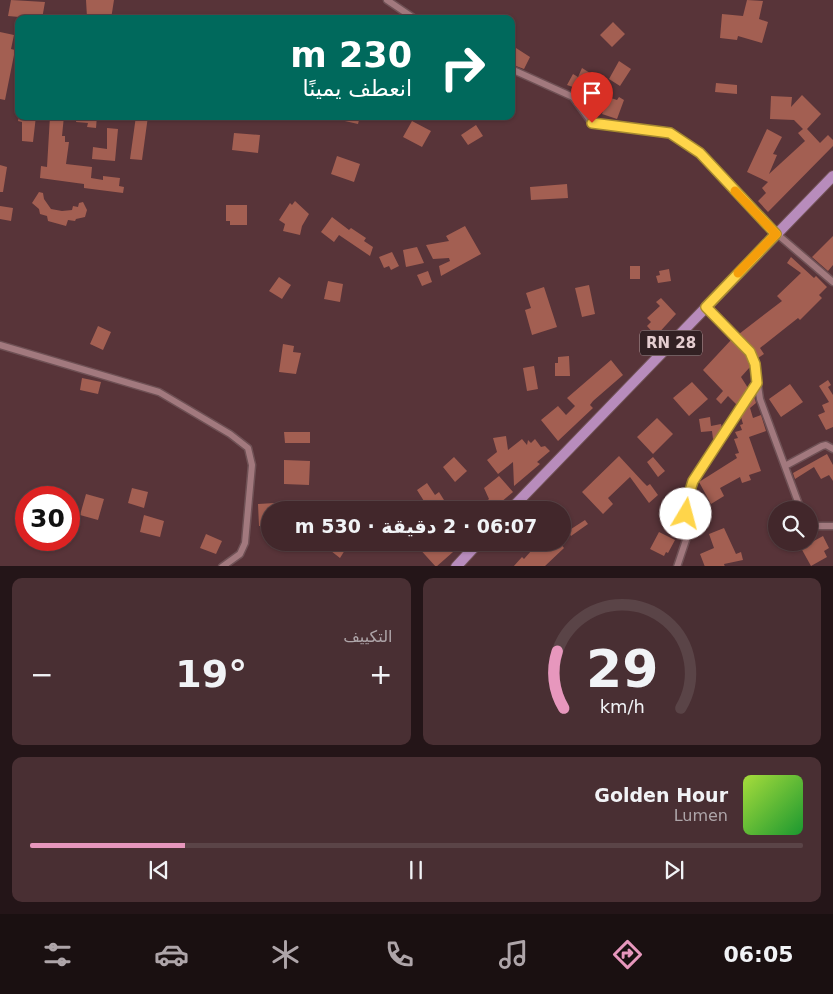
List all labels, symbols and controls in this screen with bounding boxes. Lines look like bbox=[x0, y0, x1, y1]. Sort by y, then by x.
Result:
text: 230 m bbox=[290, 35, 412, 75]
icon: right bbox=[430, 35, 495, 100]
pin bbox=[571, 72, 613, 123]
text: انعطف يمينًا bbox=[303, 76, 412, 101]
icon: arrive bbox=[578, 79, 606, 107]
road number: RN 28 bbox=[640, 330, 702, 356]
speed limit sign: 30 bbox=[15, 486, 80, 551]
position arrow bbox=[659, 487, 711, 539]
map controls bbox=[768, 501, 818, 551]
button: search bbox=[768, 501, 818, 551]
text: 06:07 · 2 دقيقة · 530 m bbox=[295, 515, 537, 537]
text: التكييف bbox=[343, 627, 393, 646]
text: 29 bbox=[586, 639, 658, 699]
text: 19° bbox=[175, 652, 247, 696]
text: − bbox=[30, 658, 53, 691]
text: + bbox=[369, 658, 392, 691]
text: km/h bbox=[599, 696, 644, 717]
text: Golden Hour bbox=[594, 784, 728, 806]
text: Lumen bbox=[674, 806, 728, 825]
icon: previous bbox=[145, 856, 173, 884]
icon: pause bbox=[402, 856, 430, 884]
icon: next bbox=[660, 856, 688, 884]
icon: filters bbox=[40, 937, 75, 972]
icon: car bbox=[154, 937, 189, 972]
icon: climate bbox=[268, 937, 303, 972]
icon: phone bbox=[382, 937, 417, 972]
icon: music bbox=[496, 937, 531, 972]
icon: directions bbox=[610, 937, 645, 972]
text: 06:05 bbox=[723, 942, 794, 967]

